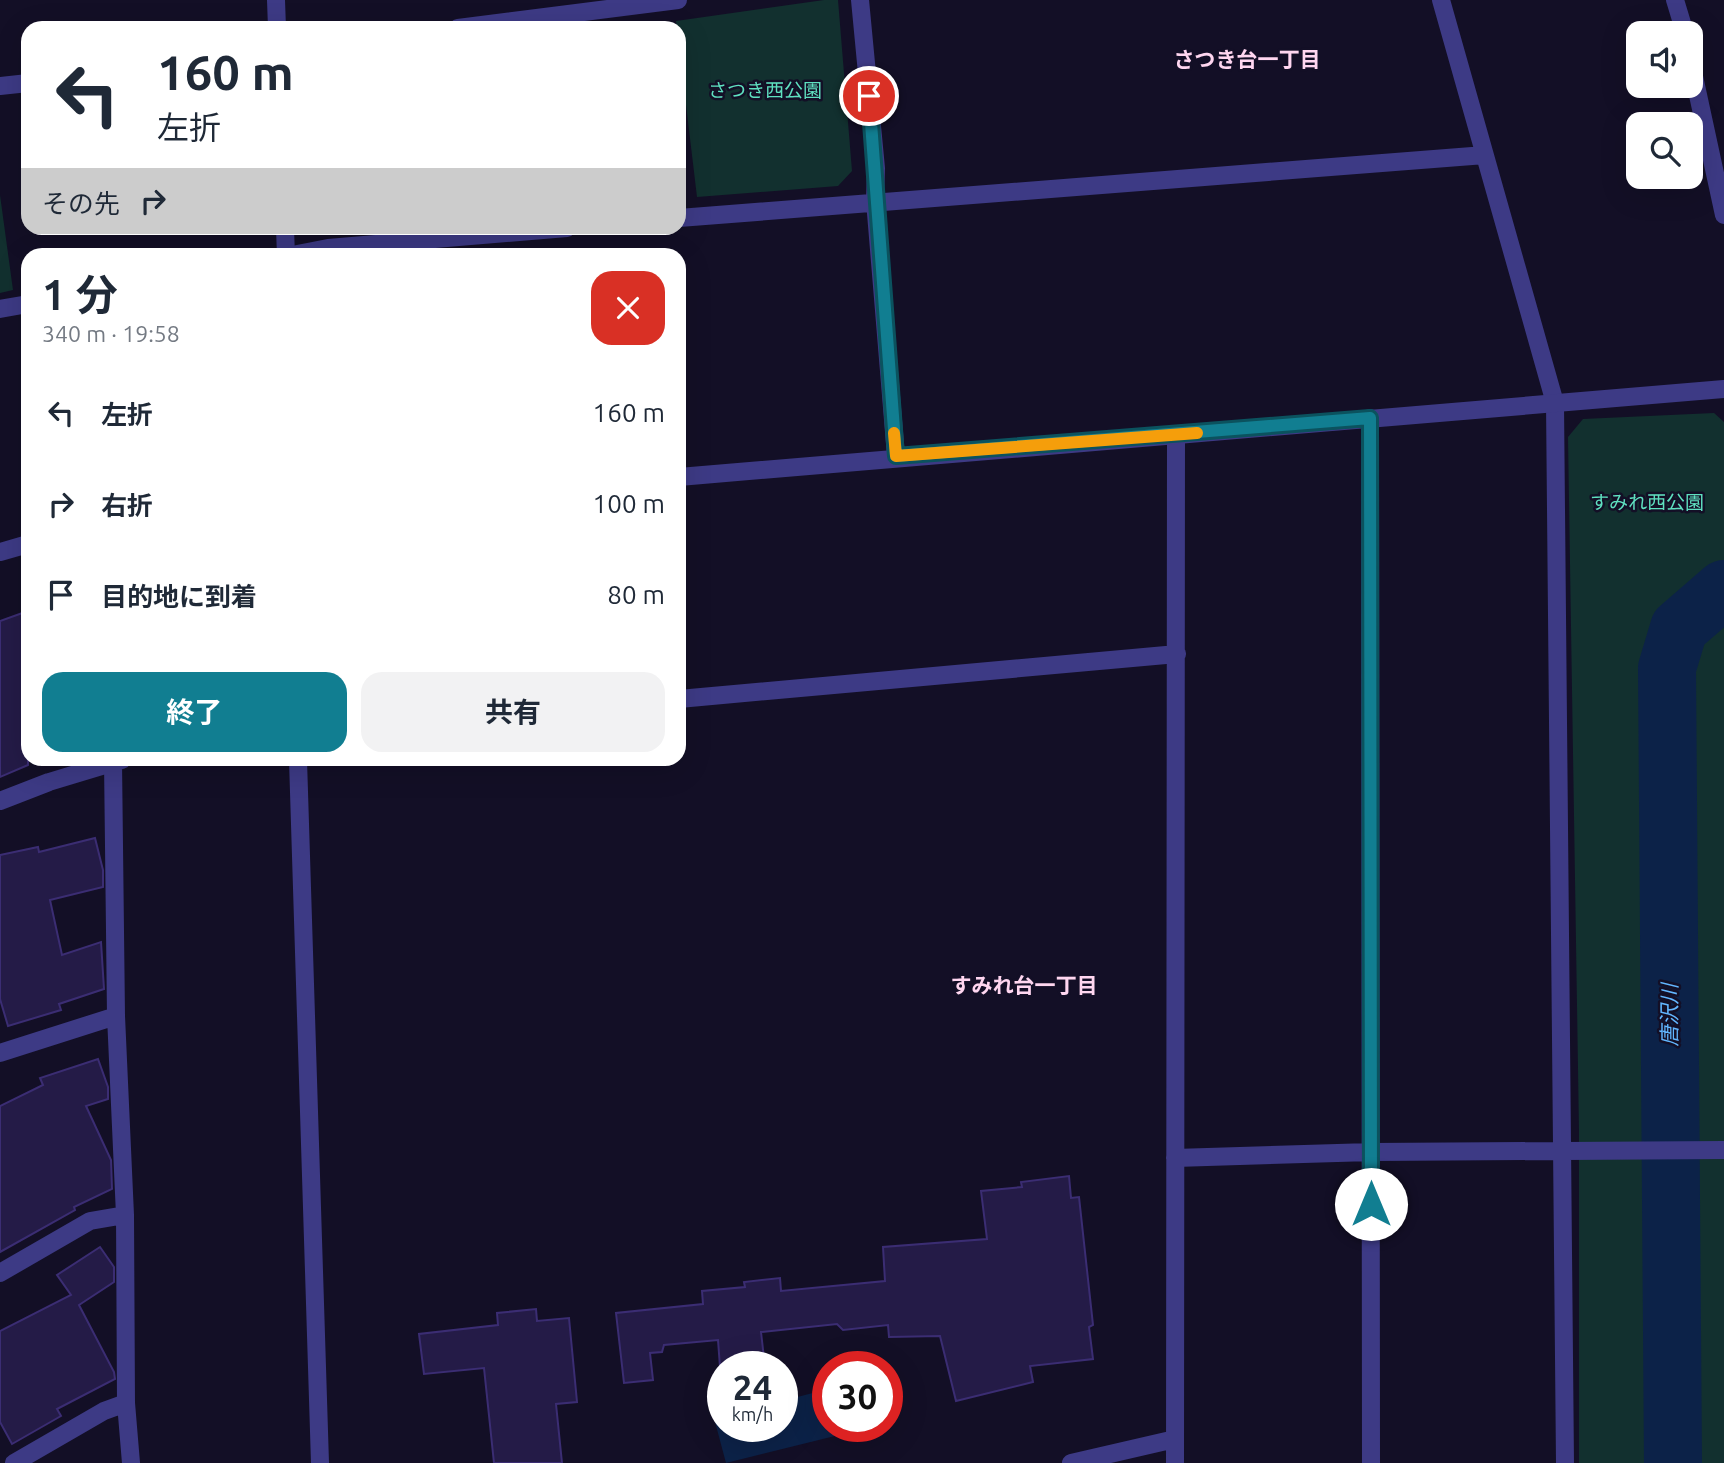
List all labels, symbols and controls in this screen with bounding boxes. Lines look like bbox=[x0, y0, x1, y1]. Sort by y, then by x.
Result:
map controls bbox=[1626, 21, 1703, 189]
button: sound bbox=[1626, 21, 1703, 98]
text: 160 m bbox=[157, 44, 294, 99]
district label: さつき台一丁目 bbox=[1174, 47, 1321, 71]
icon: left bbox=[42, 49, 133, 140]
pin bbox=[839, 66, 899, 126]
icon: arrive bbox=[850, 77, 888, 115]
park label: さつき西公園 bbox=[708, 79, 822, 101]
text: 左折 bbox=[157, 109, 221, 145]
button: search bbox=[1626, 112, 1703, 189]
icon: right bbox=[134, 182, 172, 220]
text: その先 bbox=[42, 189, 120, 218]
text: 1 分 bbox=[42, 271, 118, 318]
button: close bbox=[591, 271, 665, 345]
text: 340 m · 19:58 bbox=[42, 321, 180, 346]
icon: left bbox=[42, 394, 80, 432]
text: 160 m bbox=[593, 398, 665, 427]
text: 左折 bbox=[101, 400, 153, 429]
icon: right bbox=[42, 485, 80, 523]
text: 100 m bbox=[593, 489, 665, 518]
text: 右折 bbox=[101, 491, 153, 520]
park label: すみれ西公園 bbox=[1590, 491, 1704, 513]
icon: arrive bbox=[42, 576, 80, 614]
text: 80 m bbox=[607, 580, 665, 609]
text: 目的地に到着 bbox=[101, 582, 257, 611]
button: 終了 bbox=[42, 672, 347, 752]
button: 共有 bbox=[361, 672, 665, 752]
district label: すみれ台一丁目 bbox=[951, 973, 1098, 997]
water label: 唐沢川 bbox=[1657, 982, 1681, 1047]
position arrow bbox=[1334, 1167, 1408, 1241]
speed limit sign: 30 bbox=[812, 1351, 903, 1442]
text: 24 bbox=[733, 1367, 772, 1407]
text: km/h bbox=[732, 1404, 773, 1424]

